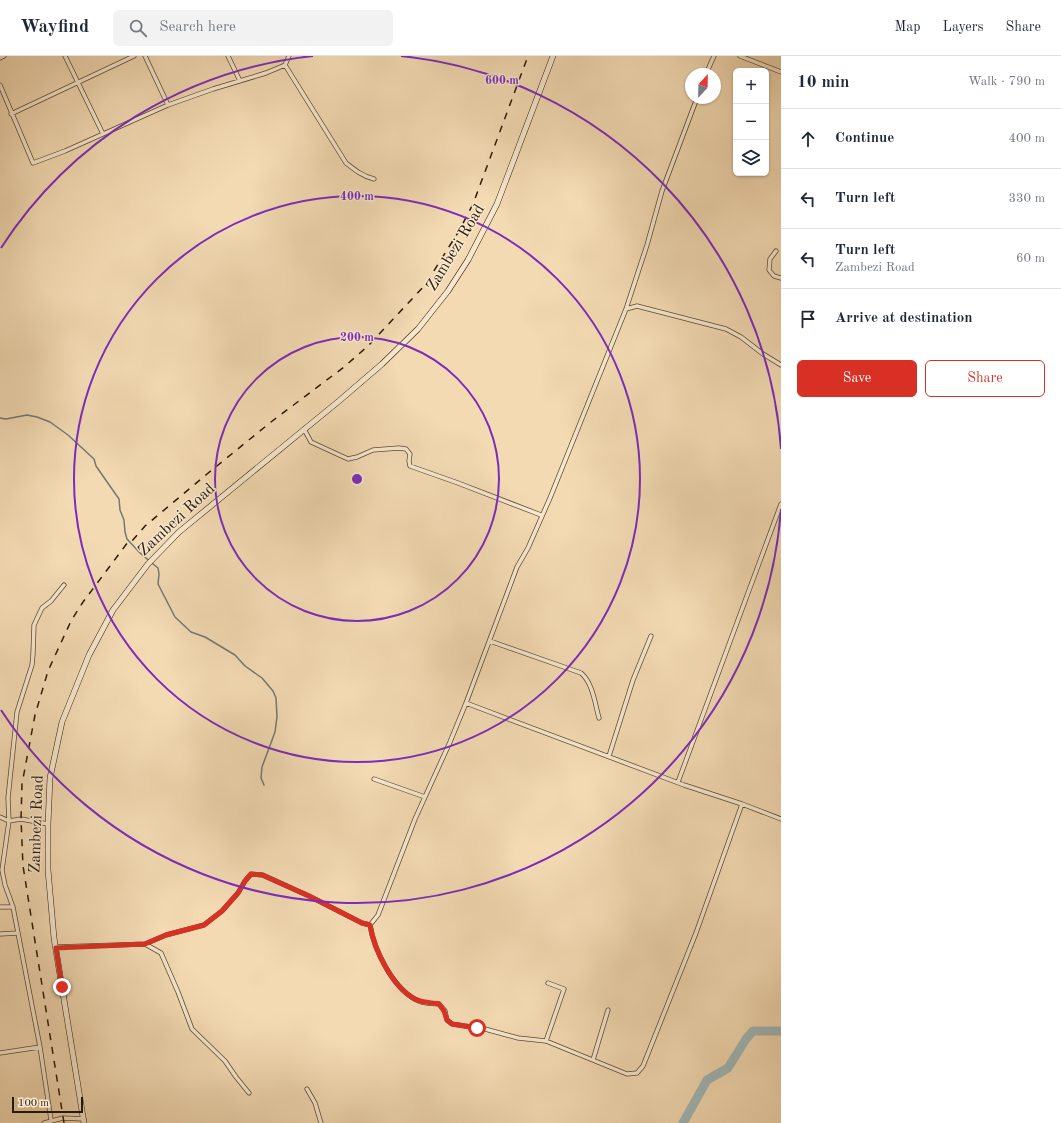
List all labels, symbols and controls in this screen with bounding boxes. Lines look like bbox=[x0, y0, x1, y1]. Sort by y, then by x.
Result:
search box bbox=[113, 10, 393, 46]
icon: search bbox=[127, 17, 149, 39]
text: Wayfind bbox=[20, 18, 89, 37]
text: Search here bbox=[159, 20, 236, 35]
text: Map bbox=[895, 20, 921, 34]
text: Layers bbox=[943, 20, 984, 34]
text: Share bbox=[1006, 20, 1041, 34]
north arrow bbox=[685, 68, 721, 104]
map controls bbox=[733, 68, 769, 176]
button: + bbox=[733, 68, 769, 104]
text: 10 min bbox=[797, 74, 850, 91]
text: 600 m bbox=[485, 75, 519, 87]
text: Walk · 790 m bbox=[968, 75, 1045, 88]
button: − bbox=[733, 104, 769, 140]
icon: ahead bbox=[797, 128, 819, 150]
text: Continue bbox=[835, 131, 894, 146]
text: 400 m bbox=[1008, 132, 1045, 145]
button: layers bbox=[733, 140, 769, 176]
icon: left bbox=[797, 188, 819, 210]
text: 400 m bbox=[340, 191, 374, 203]
text: Turn left bbox=[835, 191, 895, 206]
text: 330 m bbox=[1008, 192, 1045, 205]
street label: Zambezi Road bbox=[424, 202, 488, 294]
text: Turn left bbox=[835, 243, 895, 258]
icon: left bbox=[797, 248, 819, 270]
text: 60 m bbox=[1016, 252, 1045, 265]
text: Zambezi Road bbox=[835, 261, 915, 274]
icon: arrive bbox=[797, 308, 819, 330]
text: Arrive at destination bbox=[835, 311, 973, 326]
text: 200 m bbox=[340, 332, 374, 344]
button: Save bbox=[797, 360, 917, 397]
button: Share bbox=[925, 360, 1045, 397]
centre of rings bbox=[350, 472, 364, 486]
street label: Zambezi Road bbox=[136, 481, 218, 559]
street label: Zambezi Road bbox=[27, 775, 47, 873]
route end bbox=[53, 978, 71, 996]
route start bbox=[468, 1019, 486, 1037]
scale bar bbox=[12, 1095, 83, 1114]
text: 100 m bbox=[18, 1098, 49, 1109]

